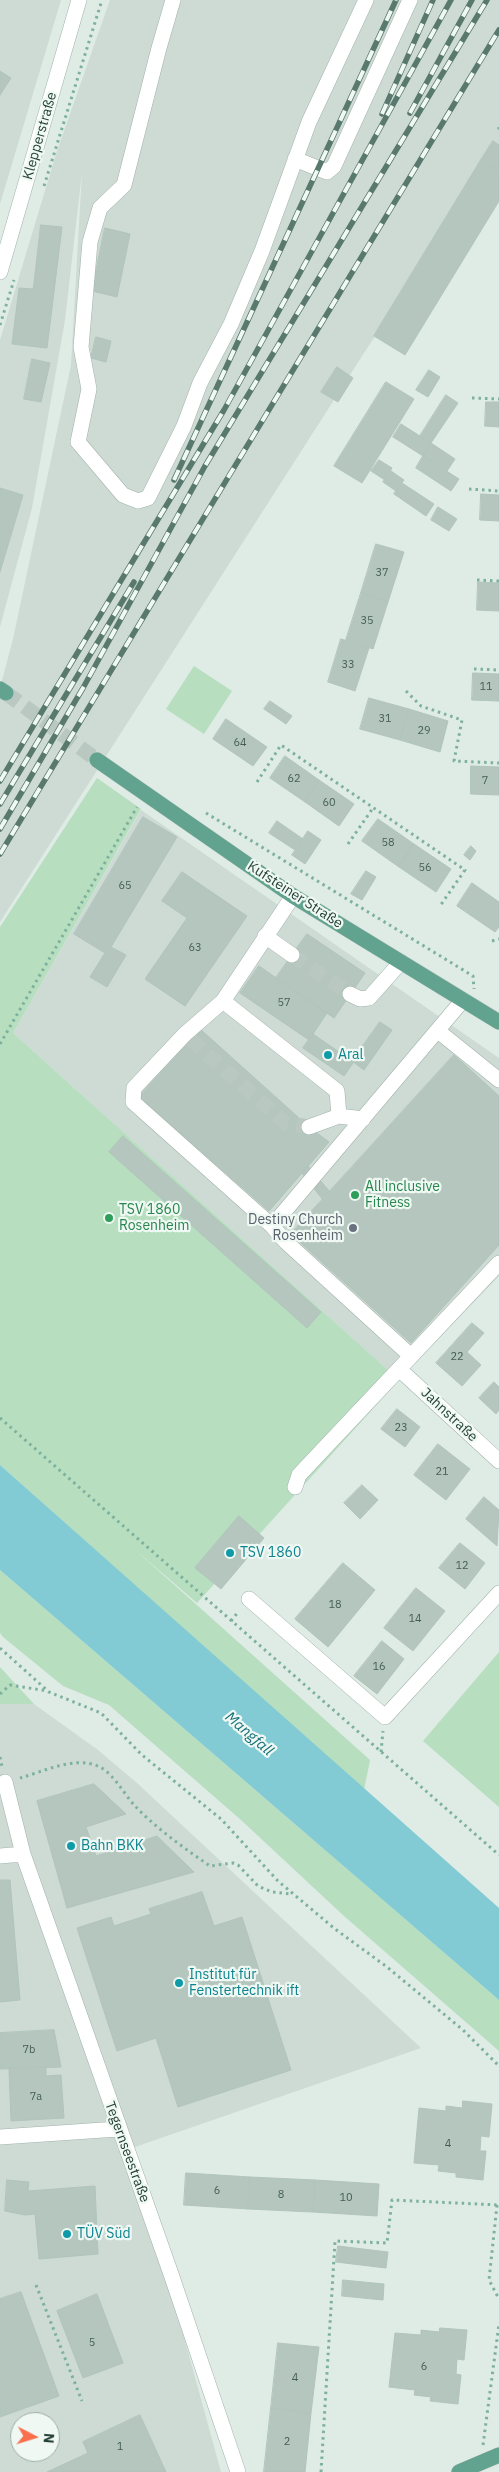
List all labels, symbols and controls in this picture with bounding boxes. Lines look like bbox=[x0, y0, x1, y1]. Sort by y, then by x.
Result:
street label: Klepperstraße bbox=[19, 90, 61, 182]
house number: 37 bbox=[375, 566, 389, 580]
house number: 35 bbox=[360, 614, 374, 628]
house number: 33 bbox=[341, 658, 355, 672]
house number: 11 bbox=[479, 680, 493, 694]
house number: 31 bbox=[378, 712, 392, 726]
house number: 29 bbox=[417, 724, 431, 738]
house number: 64 bbox=[233, 736, 247, 750]
house number: 62 bbox=[287, 772, 301, 786]
house number: 7 bbox=[482, 774, 488, 788]
house number: 60 bbox=[322, 796, 336, 810]
house number: 58 bbox=[381, 836, 395, 850]
street label: Kufsteiner Straße bbox=[244, 858, 346, 932]
house number: 56 bbox=[418, 861, 432, 875]
house number: 65 bbox=[118, 879, 132, 893]
house number: 63 bbox=[188, 941, 202, 955]
house number: 57 bbox=[277, 996, 291, 1010]
place label: Aral bbox=[338, 1047, 363, 1063]
marker: Aral bbox=[322, 1049, 334, 1061]
place label: All inclusive Fitness bbox=[365, 1179, 440, 1212]
marker: All inclusive Fitness bbox=[349, 1189, 361, 1201]
place label: TSV 1860 Rosenheim bbox=[119, 1202, 189, 1234]
marker: TSV 1860 Rosenheim bbox=[103, 1212, 115, 1224]
place label: Destiny Church Rosenheim bbox=[248, 1212, 343, 1244]
marker: Destiny Church Rosenheim bbox=[347, 1222, 359, 1234]
house number: 22 bbox=[450, 1350, 464, 1364]
street label: Jahnstraße bbox=[417, 1385, 481, 1445]
house number: 23 bbox=[394, 1421, 408, 1435]
house number: 21 bbox=[435, 1465, 449, 1479]
place label: TSV 1860 bbox=[240, 1545, 301, 1561]
marker: TSV 1860 bbox=[224, 1547, 236, 1559]
house number: 12 bbox=[455, 1559, 469, 1573]
house number: 18 bbox=[328, 1598, 342, 1612]
house number: 14 bbox=[408, 1612, 422, 1626]
house number: 16 bbox=[372, 1660, 386, 1674]
water label: Mangfall bbox=[221, 1708, 277, 1760]
place label: Bahn BKK bbox=[81, 1838, 144, 1854]
marker: Bahn BKK bbox=[65, 1840, 77, 1852]
place label: Institut für Fenstertechnik ift bbox=[189, 1967, 299, 2000]
marker: Institut für Fenstertechnik ift bbox=[173, 1977, 185, 1989]
house number: 7b bbox=[23, 2043, 35, 2057]
house number: 7a bbox=[30, 2090, 42, 2104]
street label: Tegernseestraße bbox=[101, 2099, 153, 2205]
house number: 4 bbox=[445, 2137, 451, 2151]
house number: 6 bbox=[214, 2184, 220, 2198]
house number: 8 bbox=[278, 2188, 284, 2202]
house number: 10 bbox=[339, 2191, 353, 2205]
place label: TÜV Süd bbox=[77, 2226, 131, 2242]
marker: TÜV Süd bbox=[61, 2228, 73, 2240]
house number: 5 bbox=[89, 2336, 95, 2350]
house number: 6 bbox=[421, 2360, 427, 2374]
house number: 4 bbox=[292, 2371, 298, 2385]
north arrow bbox=[10, 2412, 60, 2462]
text: N bbox=[40, 2432, 58, 2444]
house number: 2 bbox=[284, 2435, 290, 2449]
house number: 1 bbox=[117, 2440, 123, 2454]

